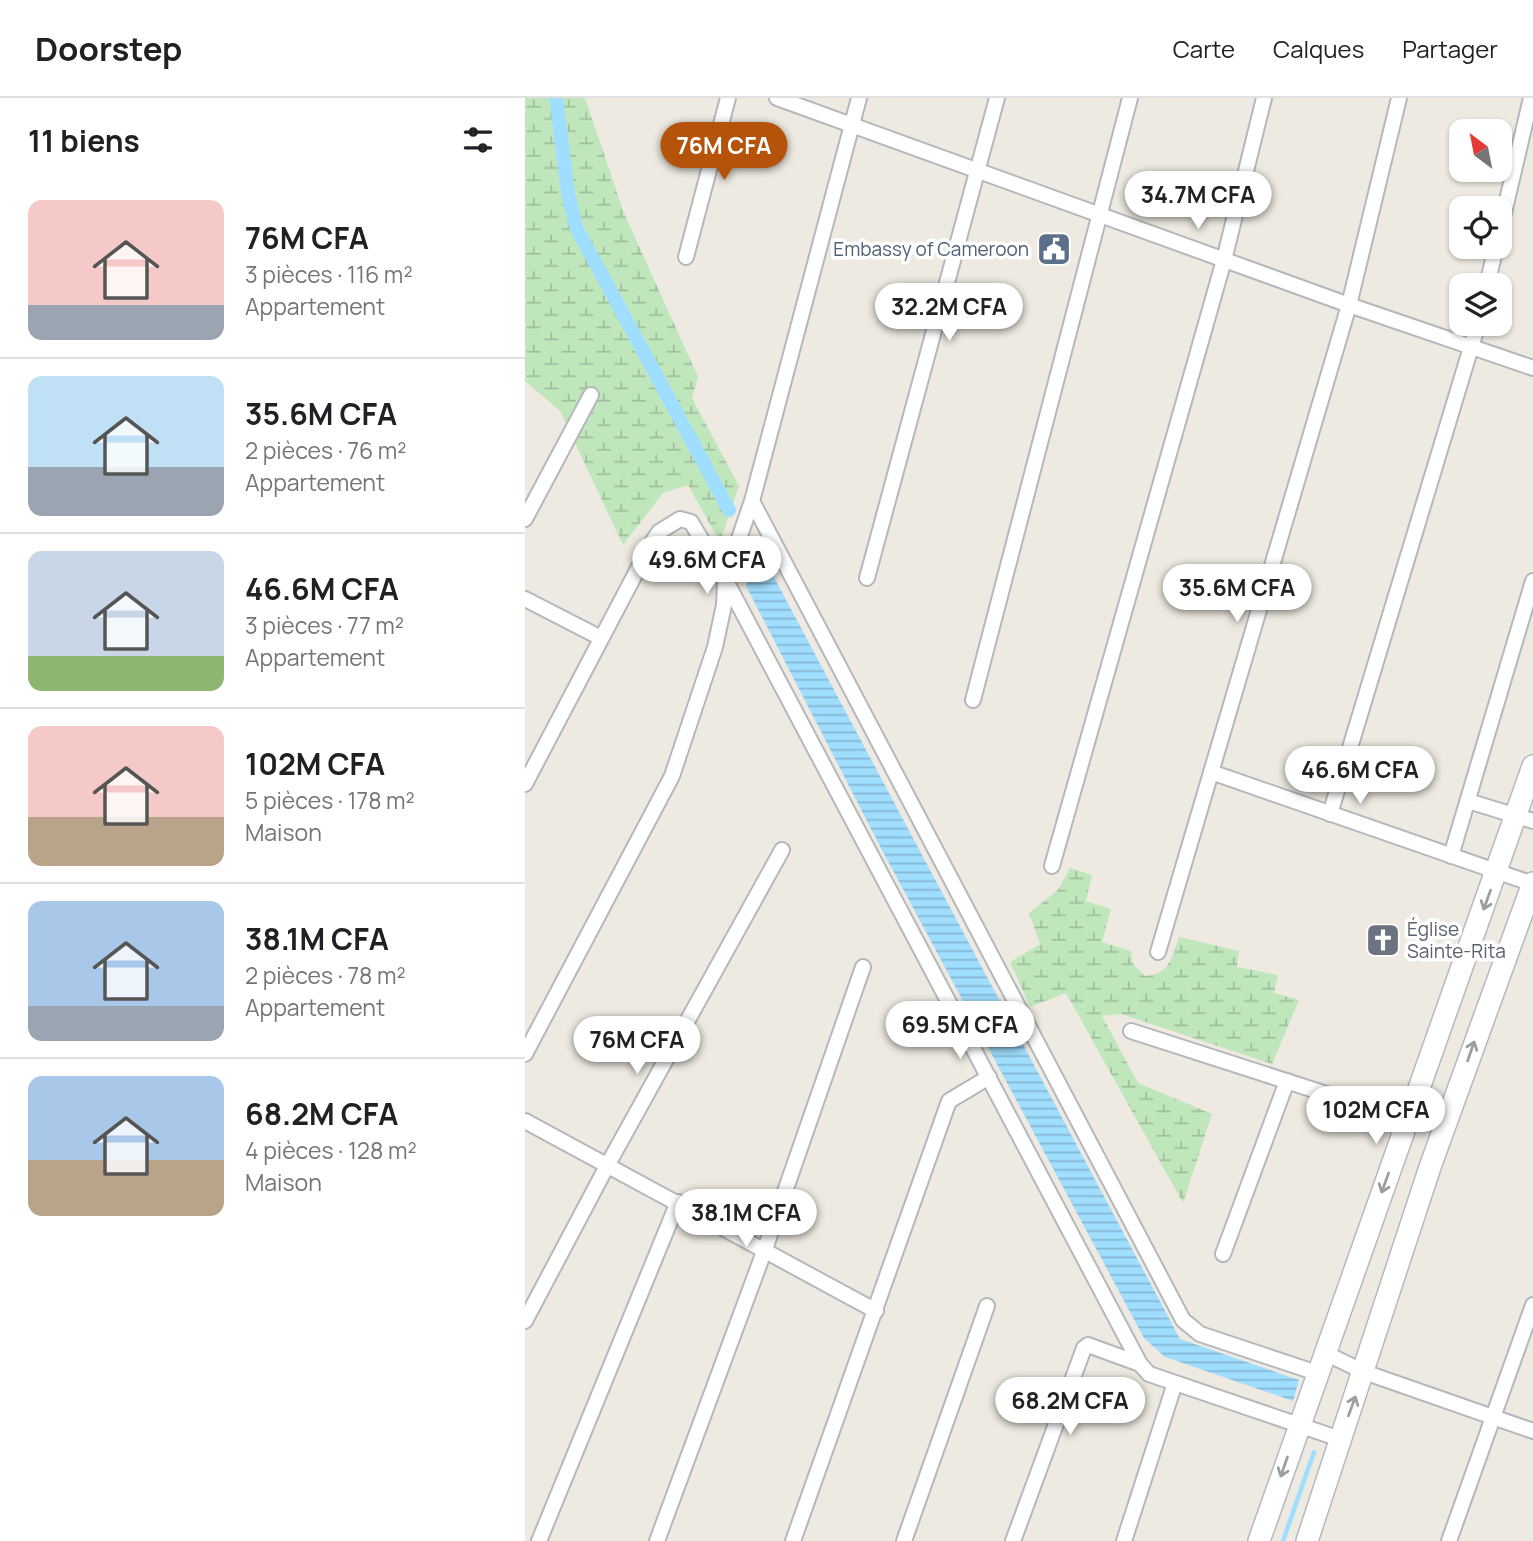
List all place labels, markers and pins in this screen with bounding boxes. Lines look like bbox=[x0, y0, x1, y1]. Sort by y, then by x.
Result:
pin: 76M CFA bbox=[659, 122, 789, 182]
pin: 34.7M CFA bbox=[1118, 172, 1278, 231]
public building icon: Embassy of Cameroon bbox=[1035, 230, 1073, 268]
place label: Embassy of Cameroon bbox=[833, 236, 1029, 262]
pin: 32.2M CFA bbox=[869, 284, 1029, 343]
pin: 49.6M CFA bbox=[627, 536, 787, 596]
pin: 35.6M CFA bbox=[1157, 564, 1317, 624]
pin: 46.6M CFA bbox=[1280, 746, 1440, 806]
place label: Église Sainte-Rita bbox=[1407, 916, 1506, 964]
church icon: Église Sainte-Rita bbox=[1364, 921, 1402, 959]
pin: 69.5M CFA bbox=[880, 1002, 1040, 1061]
pin: 76M CFA bbox=[572, 1016, 702, 1076]
pin: 102M CFA bbox=[1304, 1086, 1448, 1146]
pin: 38.1M CFA bbox=[666, 1190, 826, 1249]
pin: 68.2M CFA bbox=[990, 1378, 1150, 1437]

